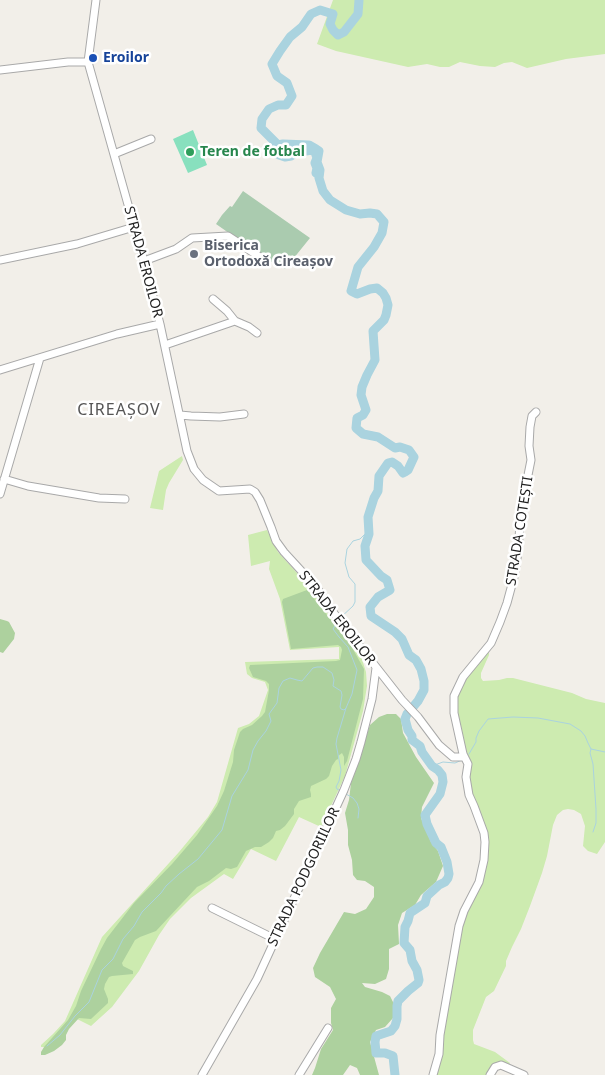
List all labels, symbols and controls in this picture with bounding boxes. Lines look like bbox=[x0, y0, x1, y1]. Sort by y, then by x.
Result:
place label: Eroilor bbox=[103, 50, 149, 66]
marker: Eroilor bbox=[87, 52, 99, 64]
place label: Teren de fotbal bbox=[200, 144, 305, 160]
marker: Teren de fotbal bbox=[184, 146, 196, 158]
street label: STRADA EROILOR bbox=[120, 205, 166, 319]
place label: Biserica Ortodoxă Cireașov bbox=[204, 238, 333, 270]
marker: Biserica Ortodoxă Cireașov bbox=[188, 248, 200, 260]
district label: CIREAȘOV bbox=[76, 400, 162, 420]
street label: STRADA COTEȘTI bbox=[503, 475, 537, 587]
street label: STRADA EROILOR bbox=[295, 568, 379, 668]
street label: STRADA PODGORIILOR bbox=[264, 805, 344, 949]

